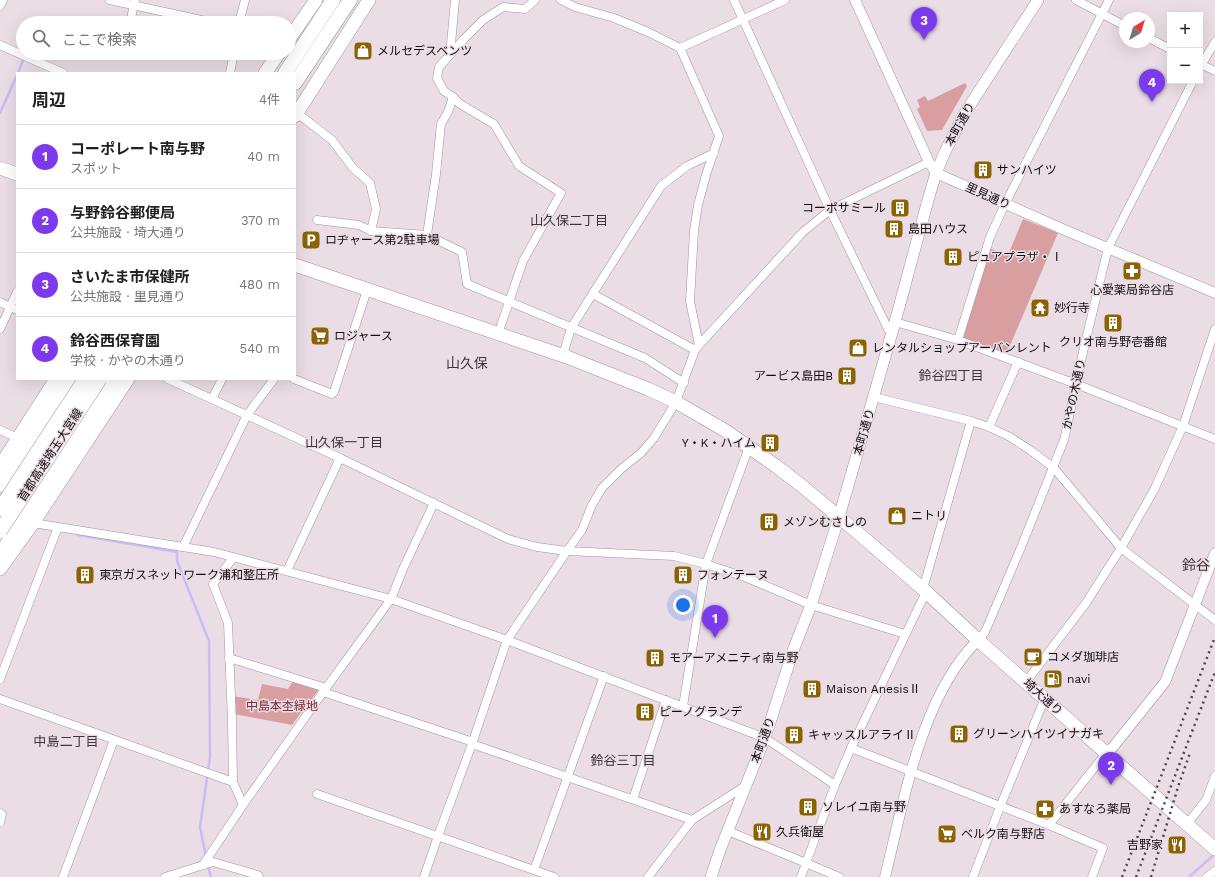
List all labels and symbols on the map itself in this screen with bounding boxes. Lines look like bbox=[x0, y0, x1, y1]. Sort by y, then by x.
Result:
pin: 3 bbox=[911, 7, 937, 40]
north arrow bbox=[1119, 12, 1155, 48]
shop icon: メルセデスベンツ bbox=[352, 40, 374, 62]
place label: メルセデスベンツ bbox=[377, 44, 472, 58]
pin: 4 bbox=[1139, 69, 1165, 102]
street label: 本町通り bbox=[942, 100, 978, 148]
building icon: サンハイツ bbox=[972, 159, 994, 181]
place label: サンハイツ bbox=[997, 163, 1057, 177]
street label: 里見通り bbox=[963, 180, 1013, 212]
building icon: コーポサミール bbox=[889, 197, 911, 219]
place label: コーポサミール bbox=[802, 201, 886, 215]
district label: 山久保二丁目 bbox=[530, 213, 608, 228]
building icon: 島田ハウス bbox=[883, 218, 905, 240]
place label: 島田ハウス bbox=[908, 222, 968, 236]
parking icon: ロヂャース第2駐車場 bbox=[300, 229, 322, 251]
place label: ロヂャース第2駐車場 bbox=[325, 233, 439, 247]
building icon: ピュアプラザ・Ⅰ bbox=[942, 246, 964, 268]
place label: ピュアプラザ・Ⅰ bbox=[967, 250, 1063, 264]
pharmacy icon: 心愛薬局鈴谷店 bbox=[1121, 260, 1143, 282]
place label: 心愛薬局鈴谷店 bbox=[1090, 283, 1174, 297]
temple icon: 妙行寺 bbox=[1029, 297, 1051, 319]
place label: 妙行寺 bbox=[1054, 301, 1090, 315]
building icon: クリオ南与野壱番館 bbox=[1102, 312, 1124, 334]
supermarket icon: ロジャース bbox=[309, 325, 331, 347]
place label: ロジャース bbox=[334, 329, 393, 343]
place label: クリオ南与野壱番館 bbox=[1059, 335, 1167, 349]
shop icon: レンタルショップアーバンレント bbox=[847, 337, 869, 359]
place label: レンタルショップアーバンレント bbox=[872, 341, 1052, 355]
district label: 山久保 bbox=[446, 355, 488, 371]
street label: かやの木通り bbox=[1060, 357, 1088, 431]
building icon: アービス島田B bbox=[836, 365, 858, 387]
district label: 鈴谷四丁目 bbox=[918, 368, 984, 383]
place label: アービス島田B bbox=[754, 369, 833, 383]
street label: 首都高速埼玉大宮線 bbox=[15, 406, 85, 504]
street label: 本町通り bbox=[851, 407, 877, 457]
building icon: Y・K・ハイム bbox=[759, 432, 781, 454]
district label: 山久保一丁目 bbox=[305, 435, 383, 450]
place label: Y・K・ハイム bbox=[682, 436, 756, 450]
shop icon: ニトリ bbox=[886, 505, 908, 527]
place label: ニトリ bbox=[911, 509, 947, 523]
building icon: メゾンむさしの bbox=[758, 511, 780, 533]
place label: メゾンむさしの bbox=[783, 515, 867, 529]
district label: 鈴谷 bbox=[1182, 557, 1210, 573]
building icon: 東京ガスネットワーク浦和整圧所 bbox=[74, 564, 96, 586]
building icon: フォンテーヌ bbox=[672, 564, 694, 586]
place label: 東京ガスネットワーク浦和整圧所 bbox=[99, 568, 279, 582]
place label: フォンテーヌ bbox=[697, 568, 769, 582]
your location bbox=[673, 595, 693, 615]
pin: 1 bbox=[702, 605, 728, 638]
cafe icon: コメダ珈琲店 bbox=[1022, 646, 1044, 668]
building icon: モアーアメニティ南与野 bbox=[644, 647, 666, 669]
place label: コメダ珈琲店 bbox=[1047, 650, 1119, 664]
place label: モアーアメニティ南与野 bbox=[669, 651, 798, 665]
fuel station icon: navi bbox=[1042, 668, 1064, 690]
place label: navi bbox=[1067, 672, 1090, 686]
street label: 埼大通り bbox=[1020, 676, 1066, 718]
building icon: Maison AnesisⅡ bbox=[801, 678, 823, 700]
place label: Maison AnesisⅡ bbox=[826, 682, 921, 696]
park label: 中島本杢緑地 bbox=[246, 699, 318, 713]
building icon: ピーノグランデ bbox=[634, 701, 656, 723]
place label: ピーノグランデ bbox=[659, 705, 742, 719]
street label: 本町通り bbox=[748, 715, 778, 765]
building icon: グリーンハイツイナガキ bbox=[948, 723, 970, 745]
building icon: キャッスルアライⅡ bbox=[783, 724, 805, 746]
place label: グリーンハイツイナガキ bbox=[973, 727, 1104, 741]
place label: キャッスルアライⅡ bbox=[808, 728, 916, 742]
district label: 中島二丁目 bbox=[33, 734, 99, 749]
pin: 2 bbox=[1098, 752, 1124, 785]
district label: 鈴谷三丁目 bbox=[590, 753, 656, 768]
building icon: ソレイユ南与野 bbox=[797, 796, 819, 818]
pharmacy icon: あすなろ薬局 bbox=[1034, 798, 1056, 820]
place label: ソレイユ南与野 bbox=[822, 800, 906, 814]
place label: あすなろ薬局 bbox=[1059, 802, 1131, 816]
restaurant icon: 久兵衛屋 bbox=[751, 821, 773, 843]
supermarket icon: ベルク南与野店 bbox=[936, 823, 958, 845]
place label: 久兵衛屋 bbox=[776, 825, 824, 839]
place label: ベルク南与野店 bbox=[961, 827, 1045, 841]
restaurant icon: 吉野家 bbox=[1166, 834, 1188, 856]
place label: 吉野家 bbox=[1127, 838, 1163, 852]

